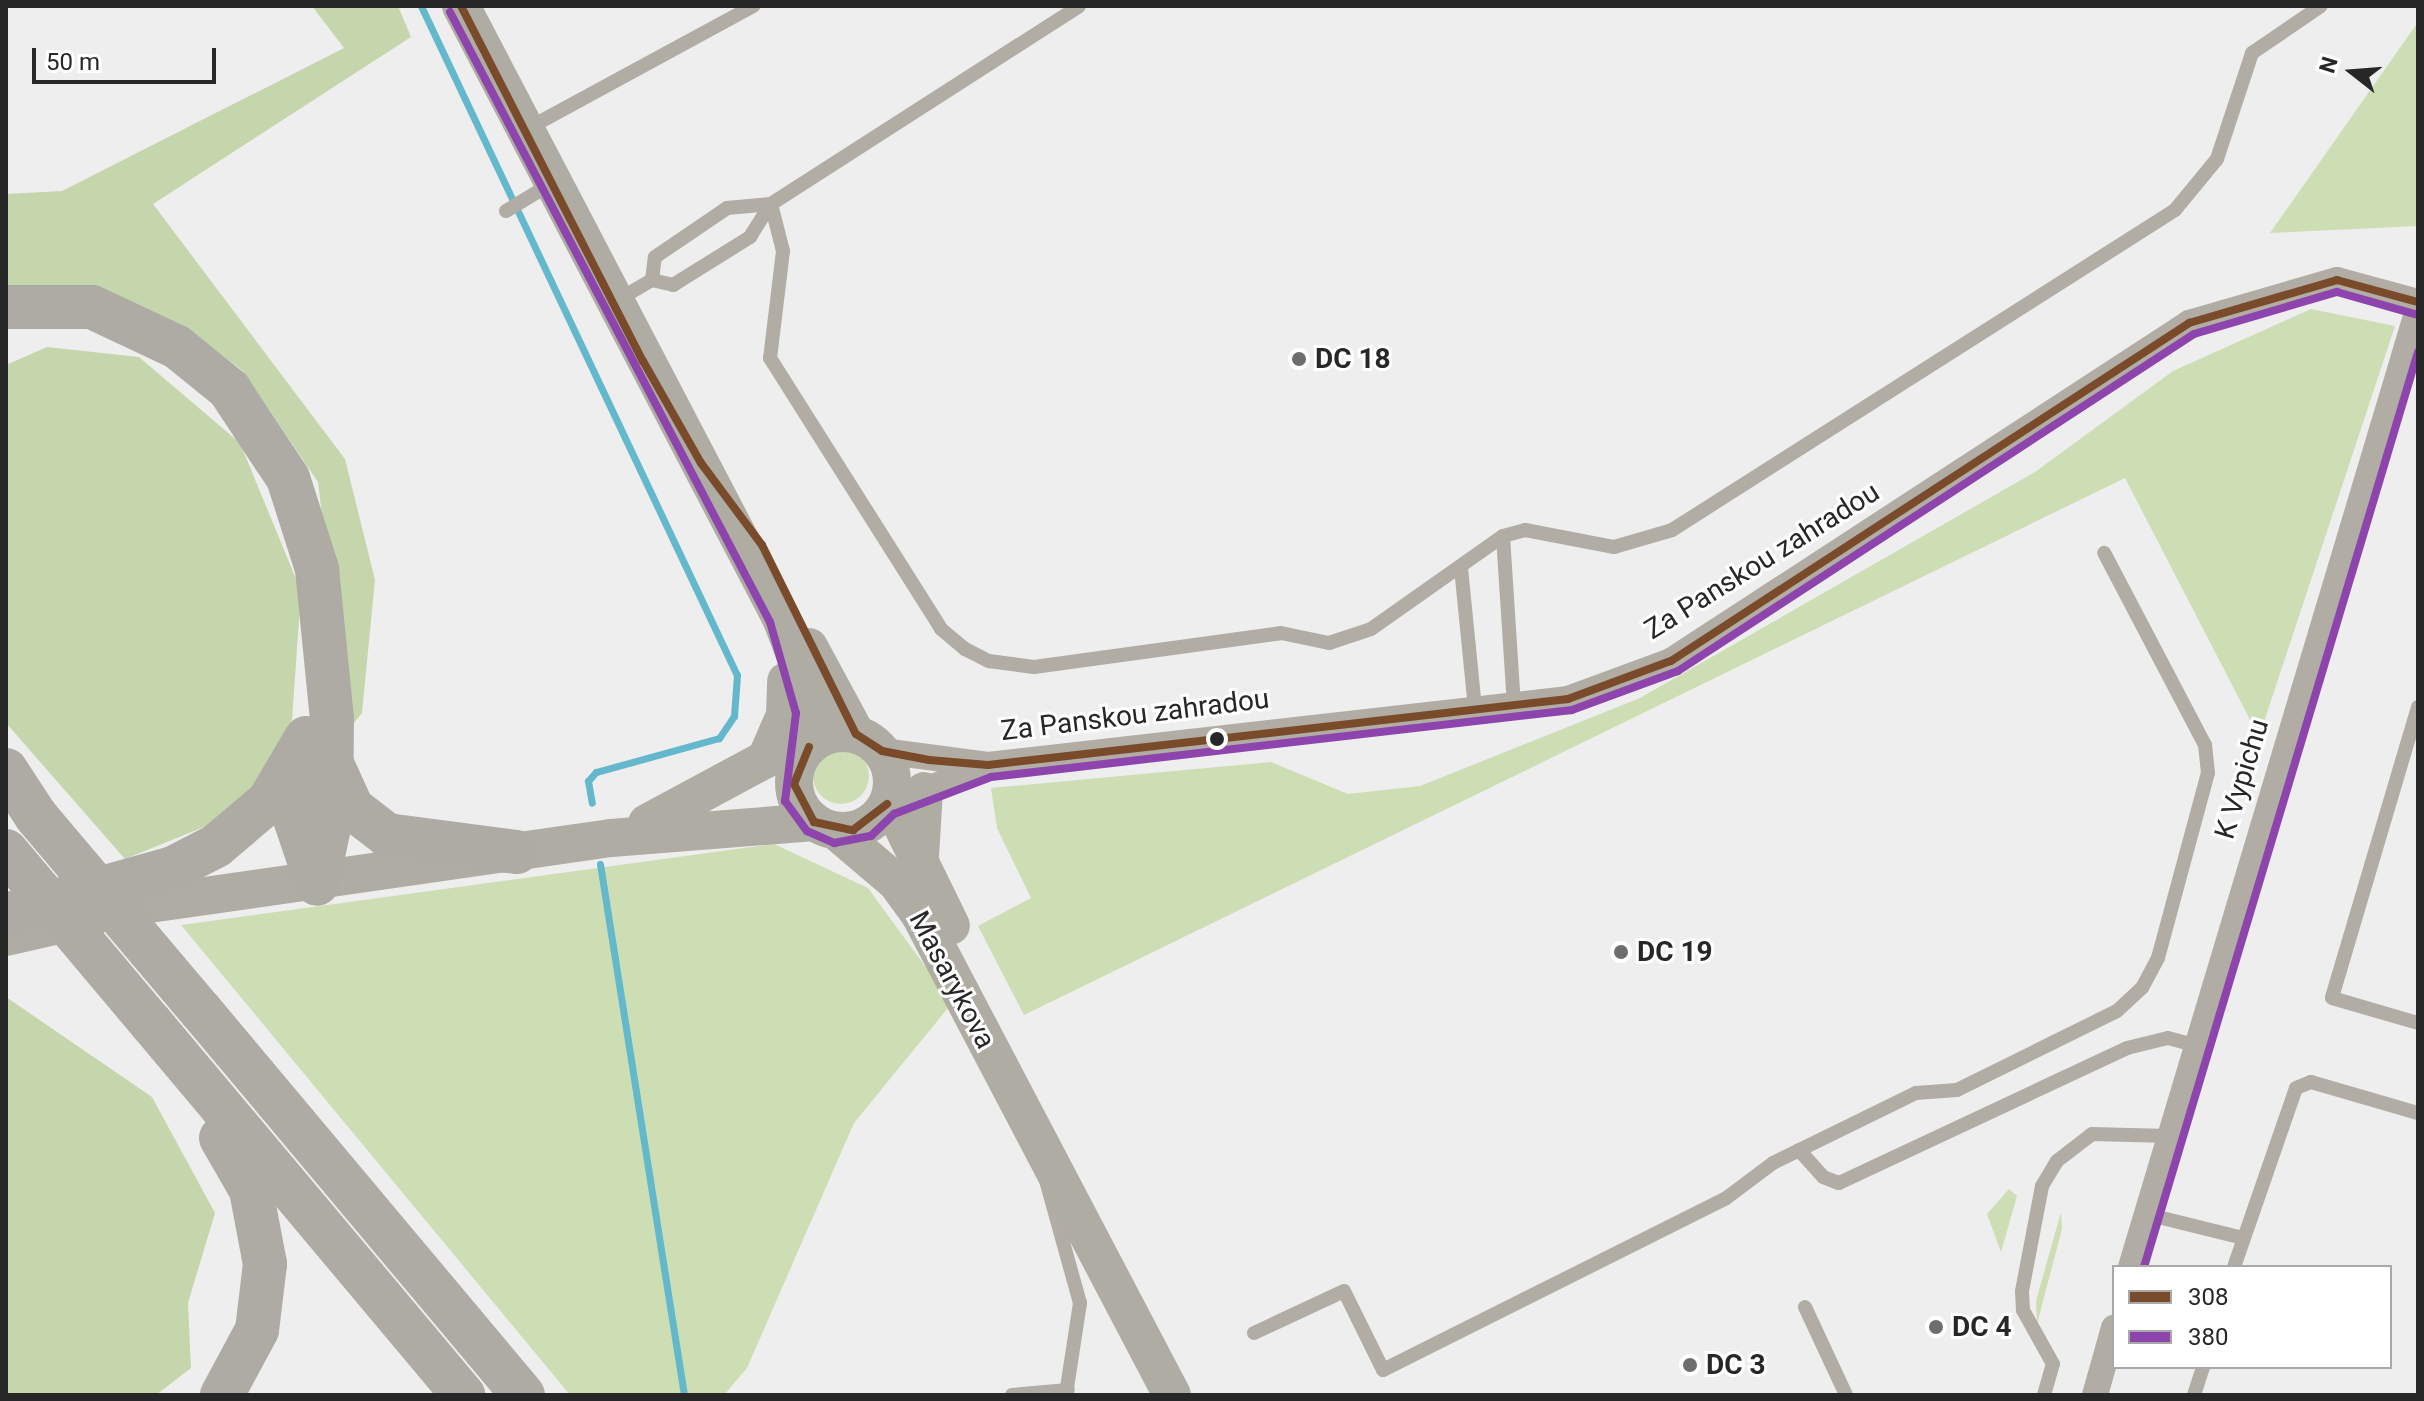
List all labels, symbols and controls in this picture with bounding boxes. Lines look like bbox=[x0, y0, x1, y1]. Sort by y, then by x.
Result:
scale bar bbox=[36, 32, 220, 82]
north arrow bbox=[2312, 32, 2392, 112]
text: 50 m bbox=[46, 48, 100, 76]
text: N bbox=[2314, 54, 2343, 76]
place label: DC 18 bbox=[1315, 342, 1391, 376]
marker: DC 18 bbox=[1290, 350, 1308, 368]
street label: Za Panskou zahradou bbox=[1639, 475, 1885, 647]
street label: Za Panskou zahradou bbox=[999, 682, 1271, 748]
street label: K Vypichu bbox=[2208, 715, 2276, 843]
unlabelled marker bbox=[1209, 731, 1225, 747]
street label: Masarykova bbox=[902, 906, 1002, 1054]
place label: DC 19 bbox=[1637, 935, 1713, 969]
marker: DC 19 bbox=[1612, 943, 1630, 961]
legend bbox=[2112, 1265, 2392, 1369]
text: 308 bbox=[2188, 1283, 2228, 1311]
place label: DC 4 bbox=[1952, 1310, 2012, 1344]
marker: DC 4 bbox=[1927, 1318, 1945, 1336]
text: 380 bbox=[2188, 1323, 2228, 1351]
place label: DC 3 bbox=[1706, 1348, 1766, 1382]
marker: DC 3 bbox=[1681, 1356, 1699, 1374]

